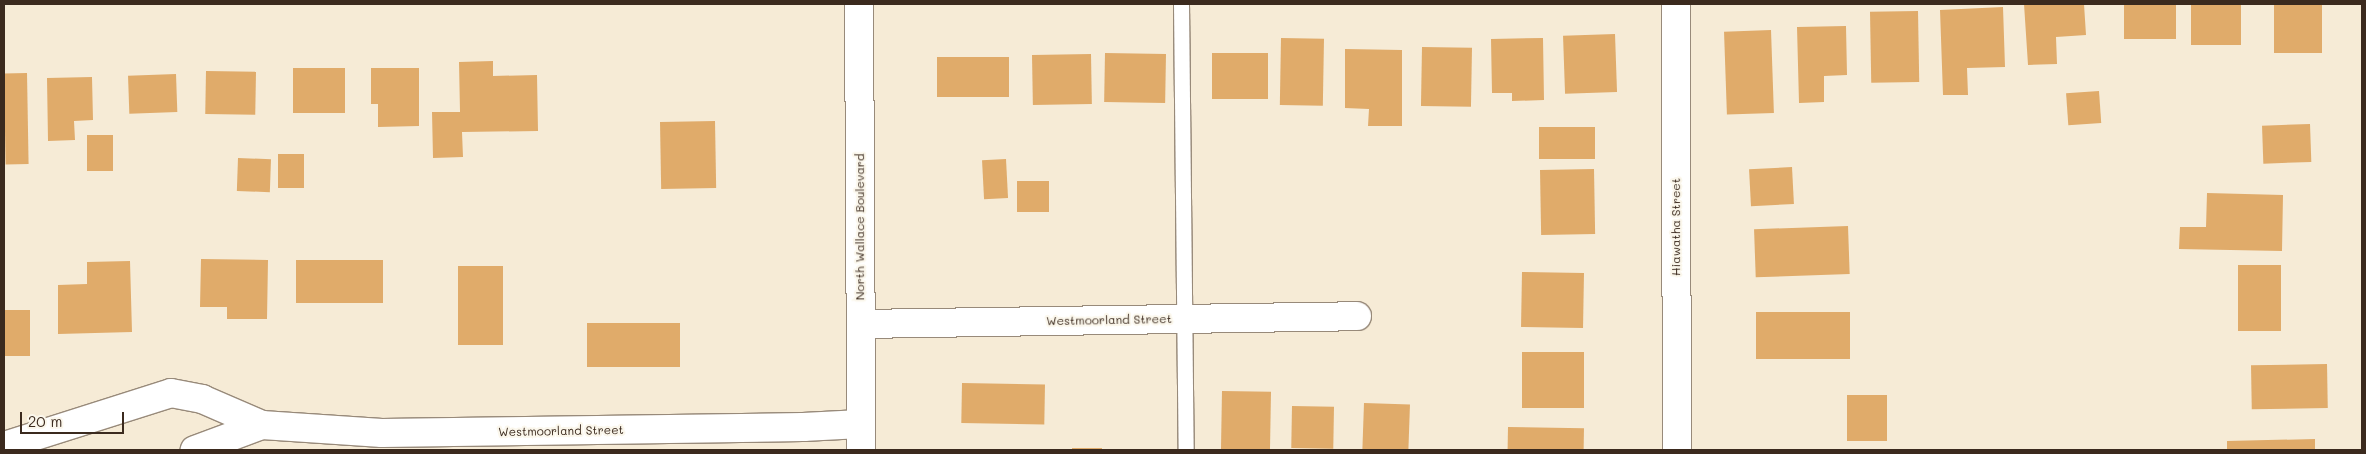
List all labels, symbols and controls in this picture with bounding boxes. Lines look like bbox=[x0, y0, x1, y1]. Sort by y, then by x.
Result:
street label: North Wallace Boulevard bbox=[853, 154, 867, 300]
street label: Hiawatha Street bbox=[1669, 178, 1683, 276]
street label: Westmoorland Street bbox=[1046, 312, 1172, 328]
scale bar bbox=[22, 402, 126, 434]
text: 20 m bbox=[28, 411, 62, 431]
street label: Westmoorland Street bbox=[498, 423, 624, 439]

